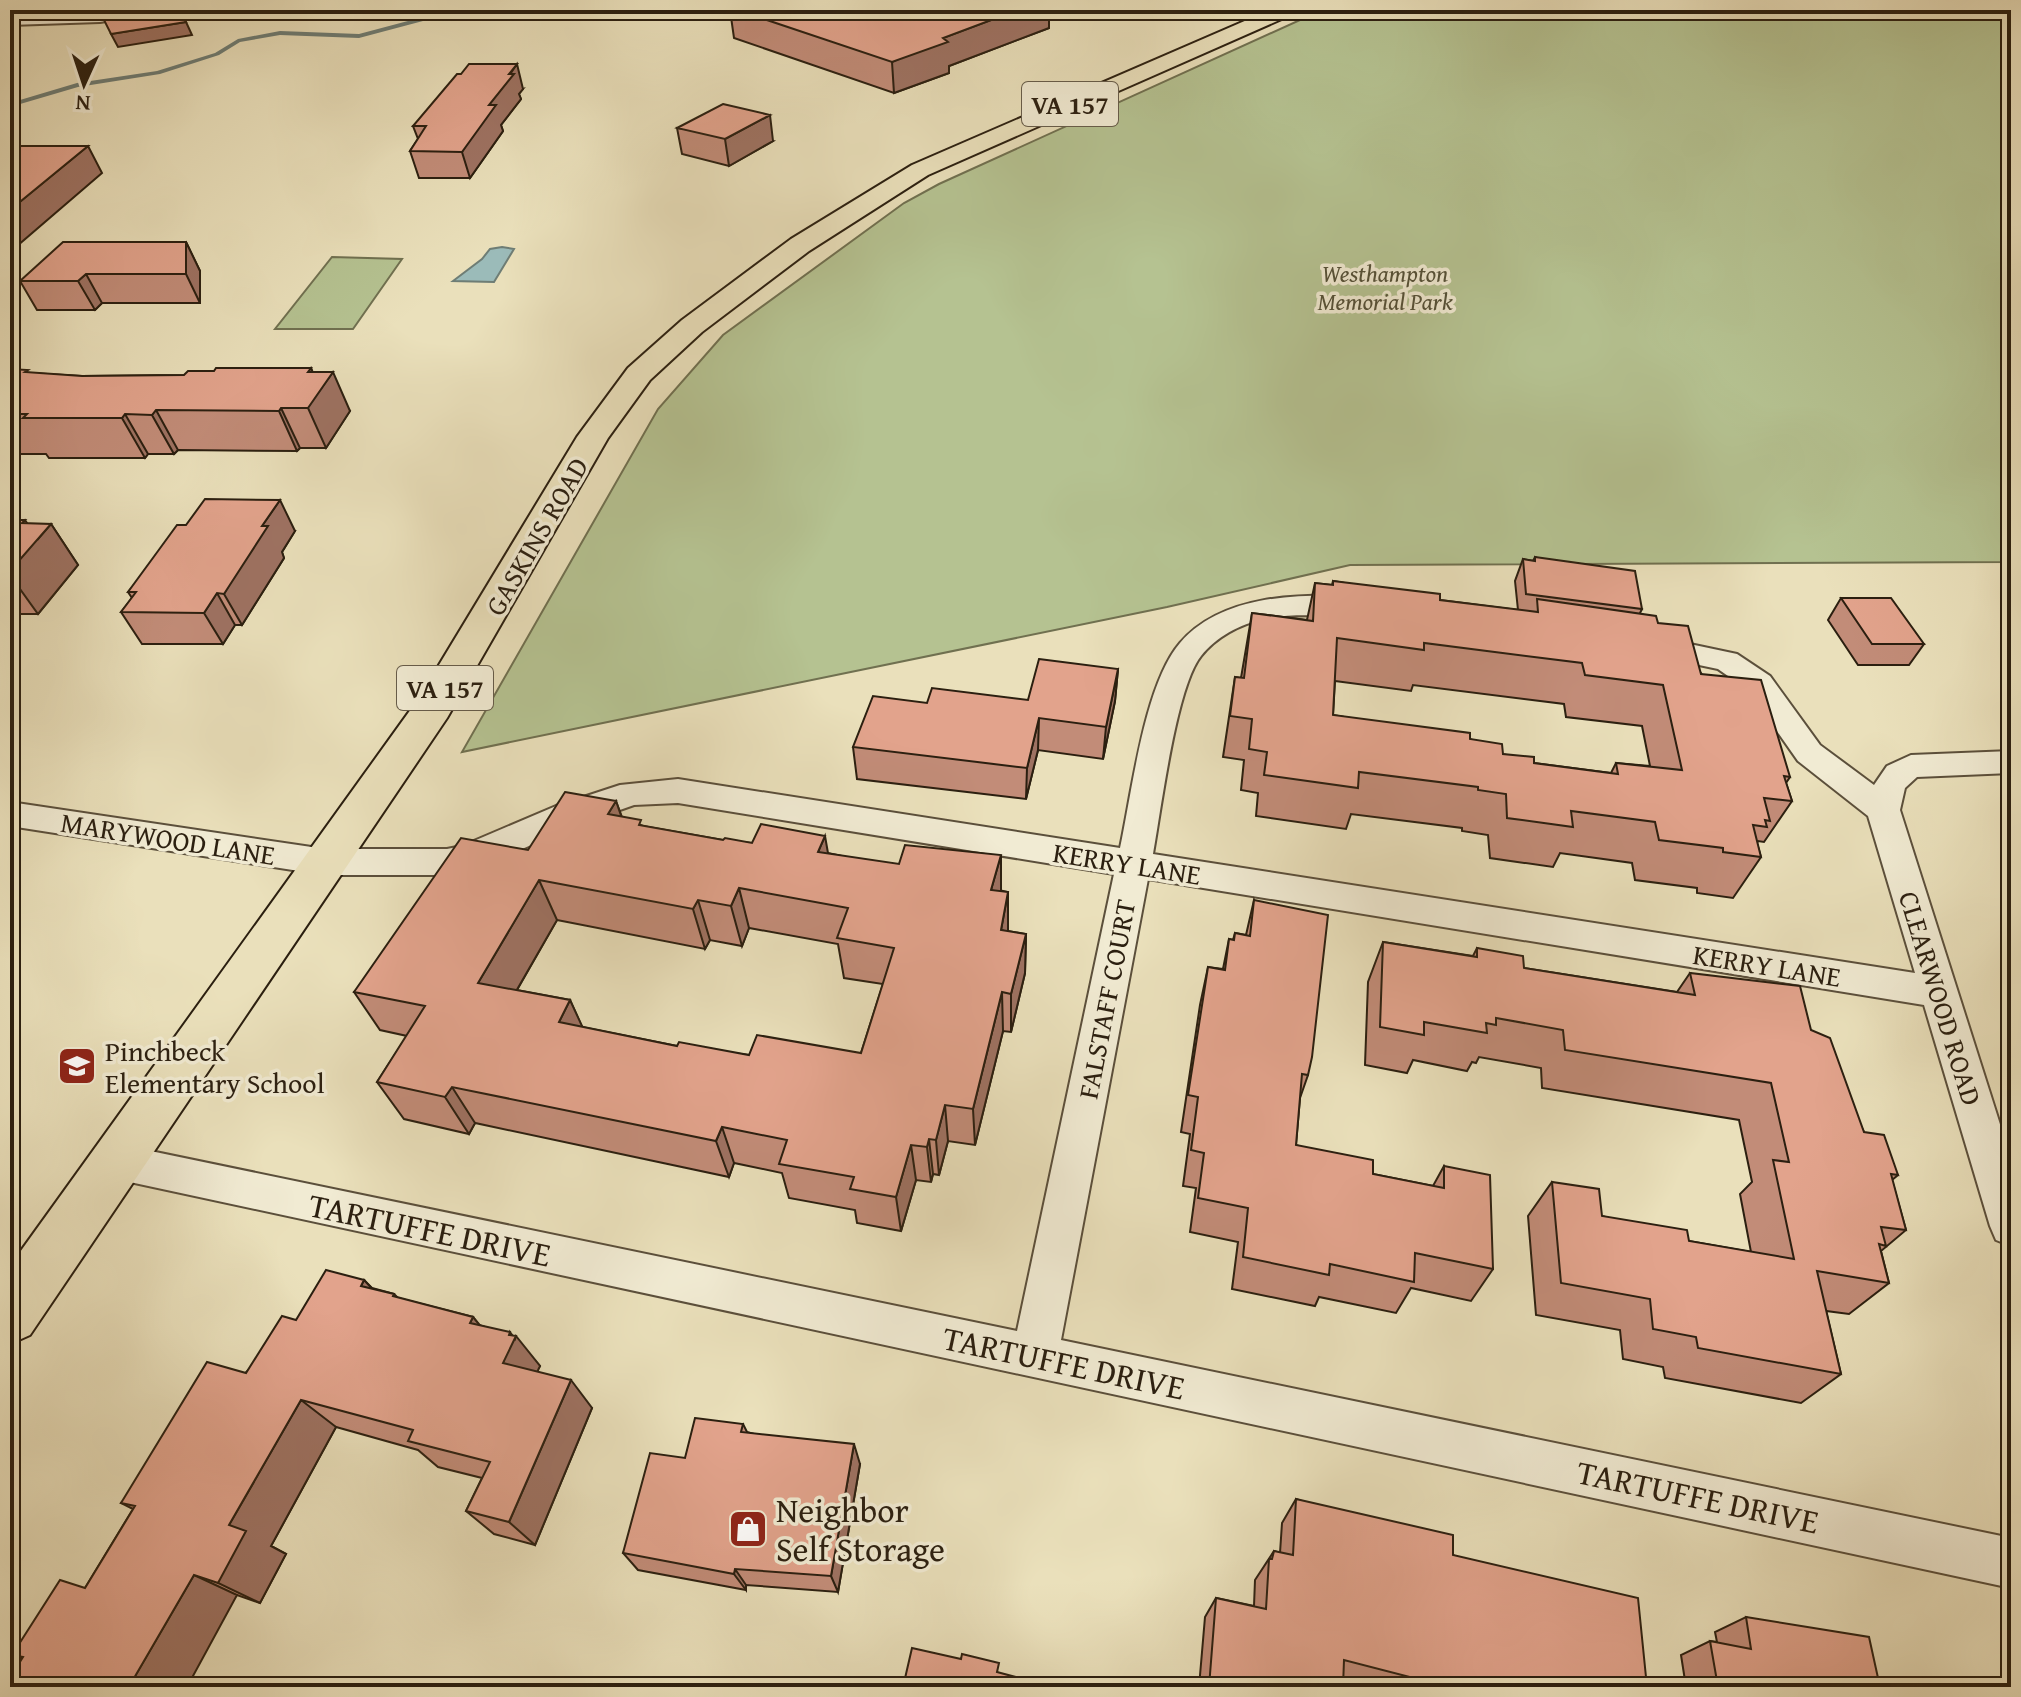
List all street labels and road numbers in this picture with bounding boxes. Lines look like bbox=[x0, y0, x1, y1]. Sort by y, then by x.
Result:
road number: VA 157 bbox=[1022, 82, 1118, 126]
street label: GASKINS ROAD bbox=[474, 449, 598, 623]
road number: VA 157 bbox=[397, 666, 493, 710]
street label: MARYWOOD LANE bbox=[58, 801, 278, 875]
street label: KERRY LANE bbox=[1050, 831, 1204, 895]
street label: CLEARWOOD ROAD bbox=[1889, 886, 1993, 1110]
street label: FALSTAFF COURT bbox=[1067, 895, 1145, 1102]
street label: KERRY LANE bbox=[1690, 933, 1844, 997]
street label: TARTUFFE DRIVE bbox=[305, 1179, 555, 1279]
street label: TARTUFFE DRIVE bbox=[939, 1312, 1189, 1412]
street label: TARTUFFE DRIVE bbox=[1573, 1446, 1823, 1546]

